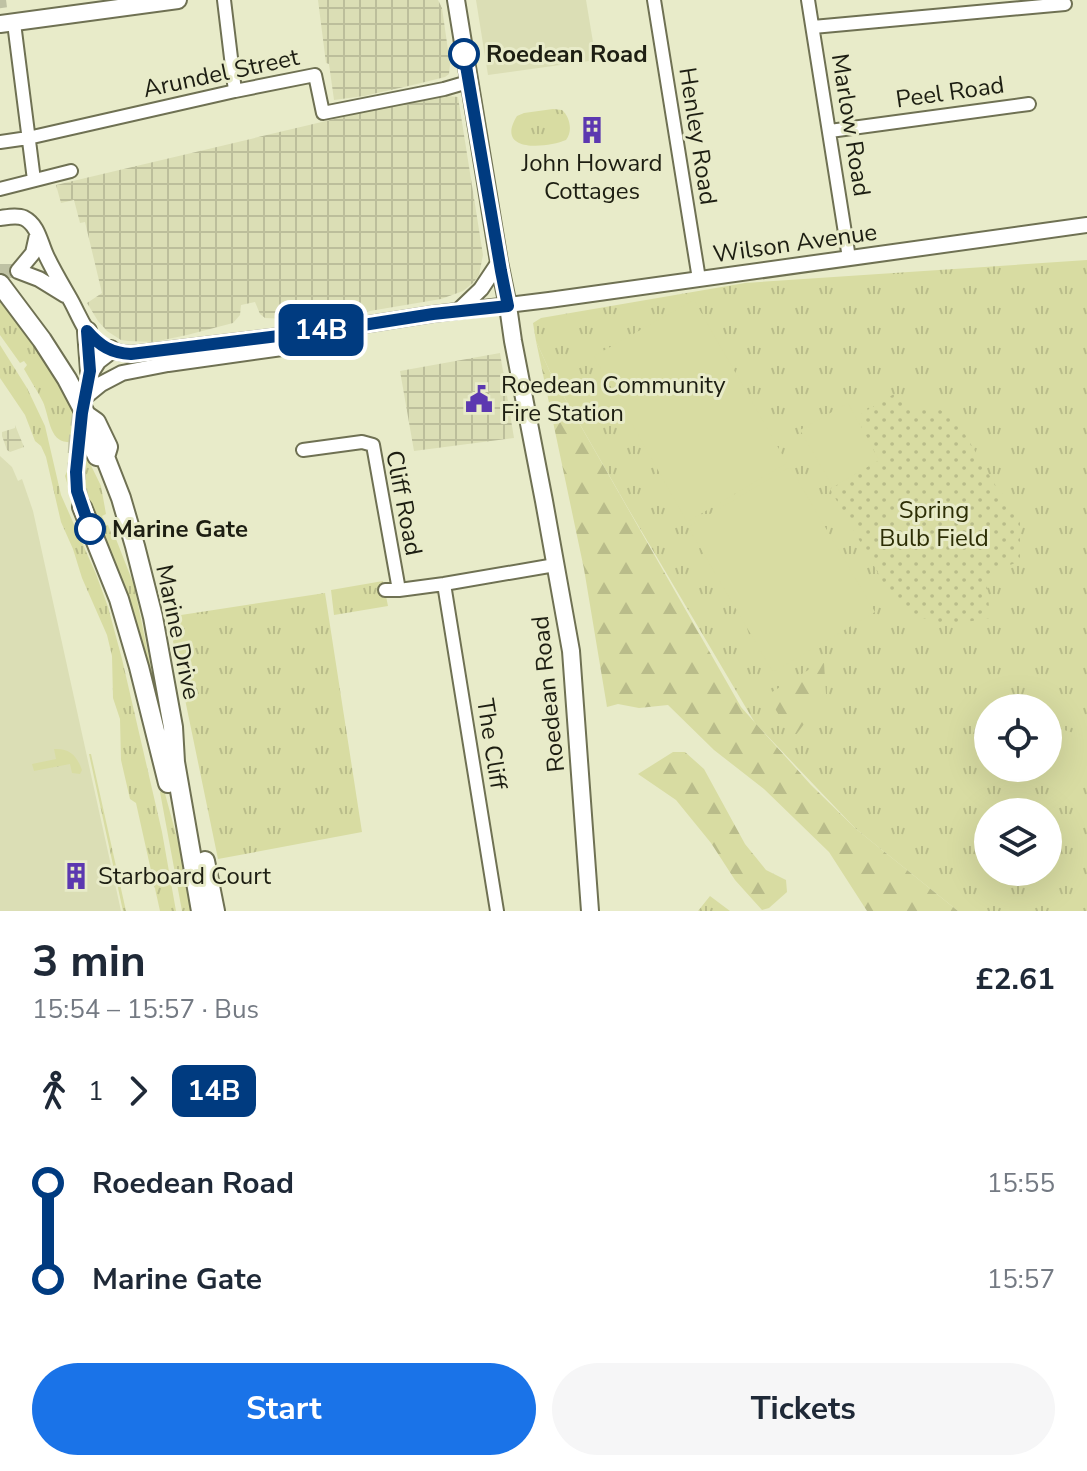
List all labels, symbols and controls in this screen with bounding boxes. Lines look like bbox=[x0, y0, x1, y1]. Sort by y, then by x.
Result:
place label: Roedean Road bbox=[486, 38, 648, 70]
marker: Roedean Road bbox=[449, 39, 479, 69]
street label: Arundel Street bbox=[140, 41, 303, 105]
street label: Marlow Road bbox=[824, 51, 878, 199]
street label: Henley Road bbox=[671, 65, 725, 207]
street label: Peel Road bbox=[894, 69, 1006, 115]
building icon: John Howard Cottages bbox=[577, 115, 607, 145]
place label: John Howard Cottages bbox=[520, 147, 663, 207]
street label: Wilson Avenue bbox=[711, 216, 879, 270]
line badge: 14B bbox=[275, 304, 367, 356]
text: 14B bbox=[295, 311, 347, 349]
place label: Roedean Community Fire Station bbox=[501, 369, 726, 429]
public building icon: Roedean Community Fire Station bbox=[464, 384, 494, 414]
street label: Cliff Road bbox=[378, 448, 430, 558]
park label: Spring Bulb Field bbox=[879, 494, 989, 554]
place label: Marine Gate bbox=[112, 513, 248, 545]
marker: Marine Gate bbox=[75, 514, 105, 544]
street label: Marine Drive bbox=[148, 562, 208, 702]
street label: Roedean Road bbox=[524, 614, 572, 774]
map controls bbox=[974, 694, 1062, 886]
button: locate bbox=[974, 694, 1062, 782]
street label: The Cliff bbox=[469, 696, 515, 793]
button: layers bbox=[974, 798, 1062, 886]
place label: Starboard Court bbox=[98, 860, 271, 892]
building icon: Starboard Court bbox=[61, 861, 91, 891]
text: 3 min bbox=[32, 932, 146, 992]
text: £2.61 bbox=[976, 959, 1055, 1000]
text: 15:54 – 15:57 · Bus bbox=[32, 992, 259, 1027]
icon: walk bbox=[32, 1069, 76, 1113]
icon: forward bbox=[116, 1069, 160, 1113]
text: 14B bbox=[188, 1072, 240, 1110]
text: 1 bbox=[88, 1074, 104, 1109]
text: Roedean Road bbox=[92, 1163, 294, 1204]
text: 15:55 bbox=[987, 1166, 1055, 1201]
text: Marine Gate bbox=[92, 1259, 262, 1300]
text: 15:57 bbox=[987, 1262, 1055, 1297]
button: Start bbox=[32, 1363, 536, 1455]
button: Tickets bbox=[552, 1363, 1055, 1455]

